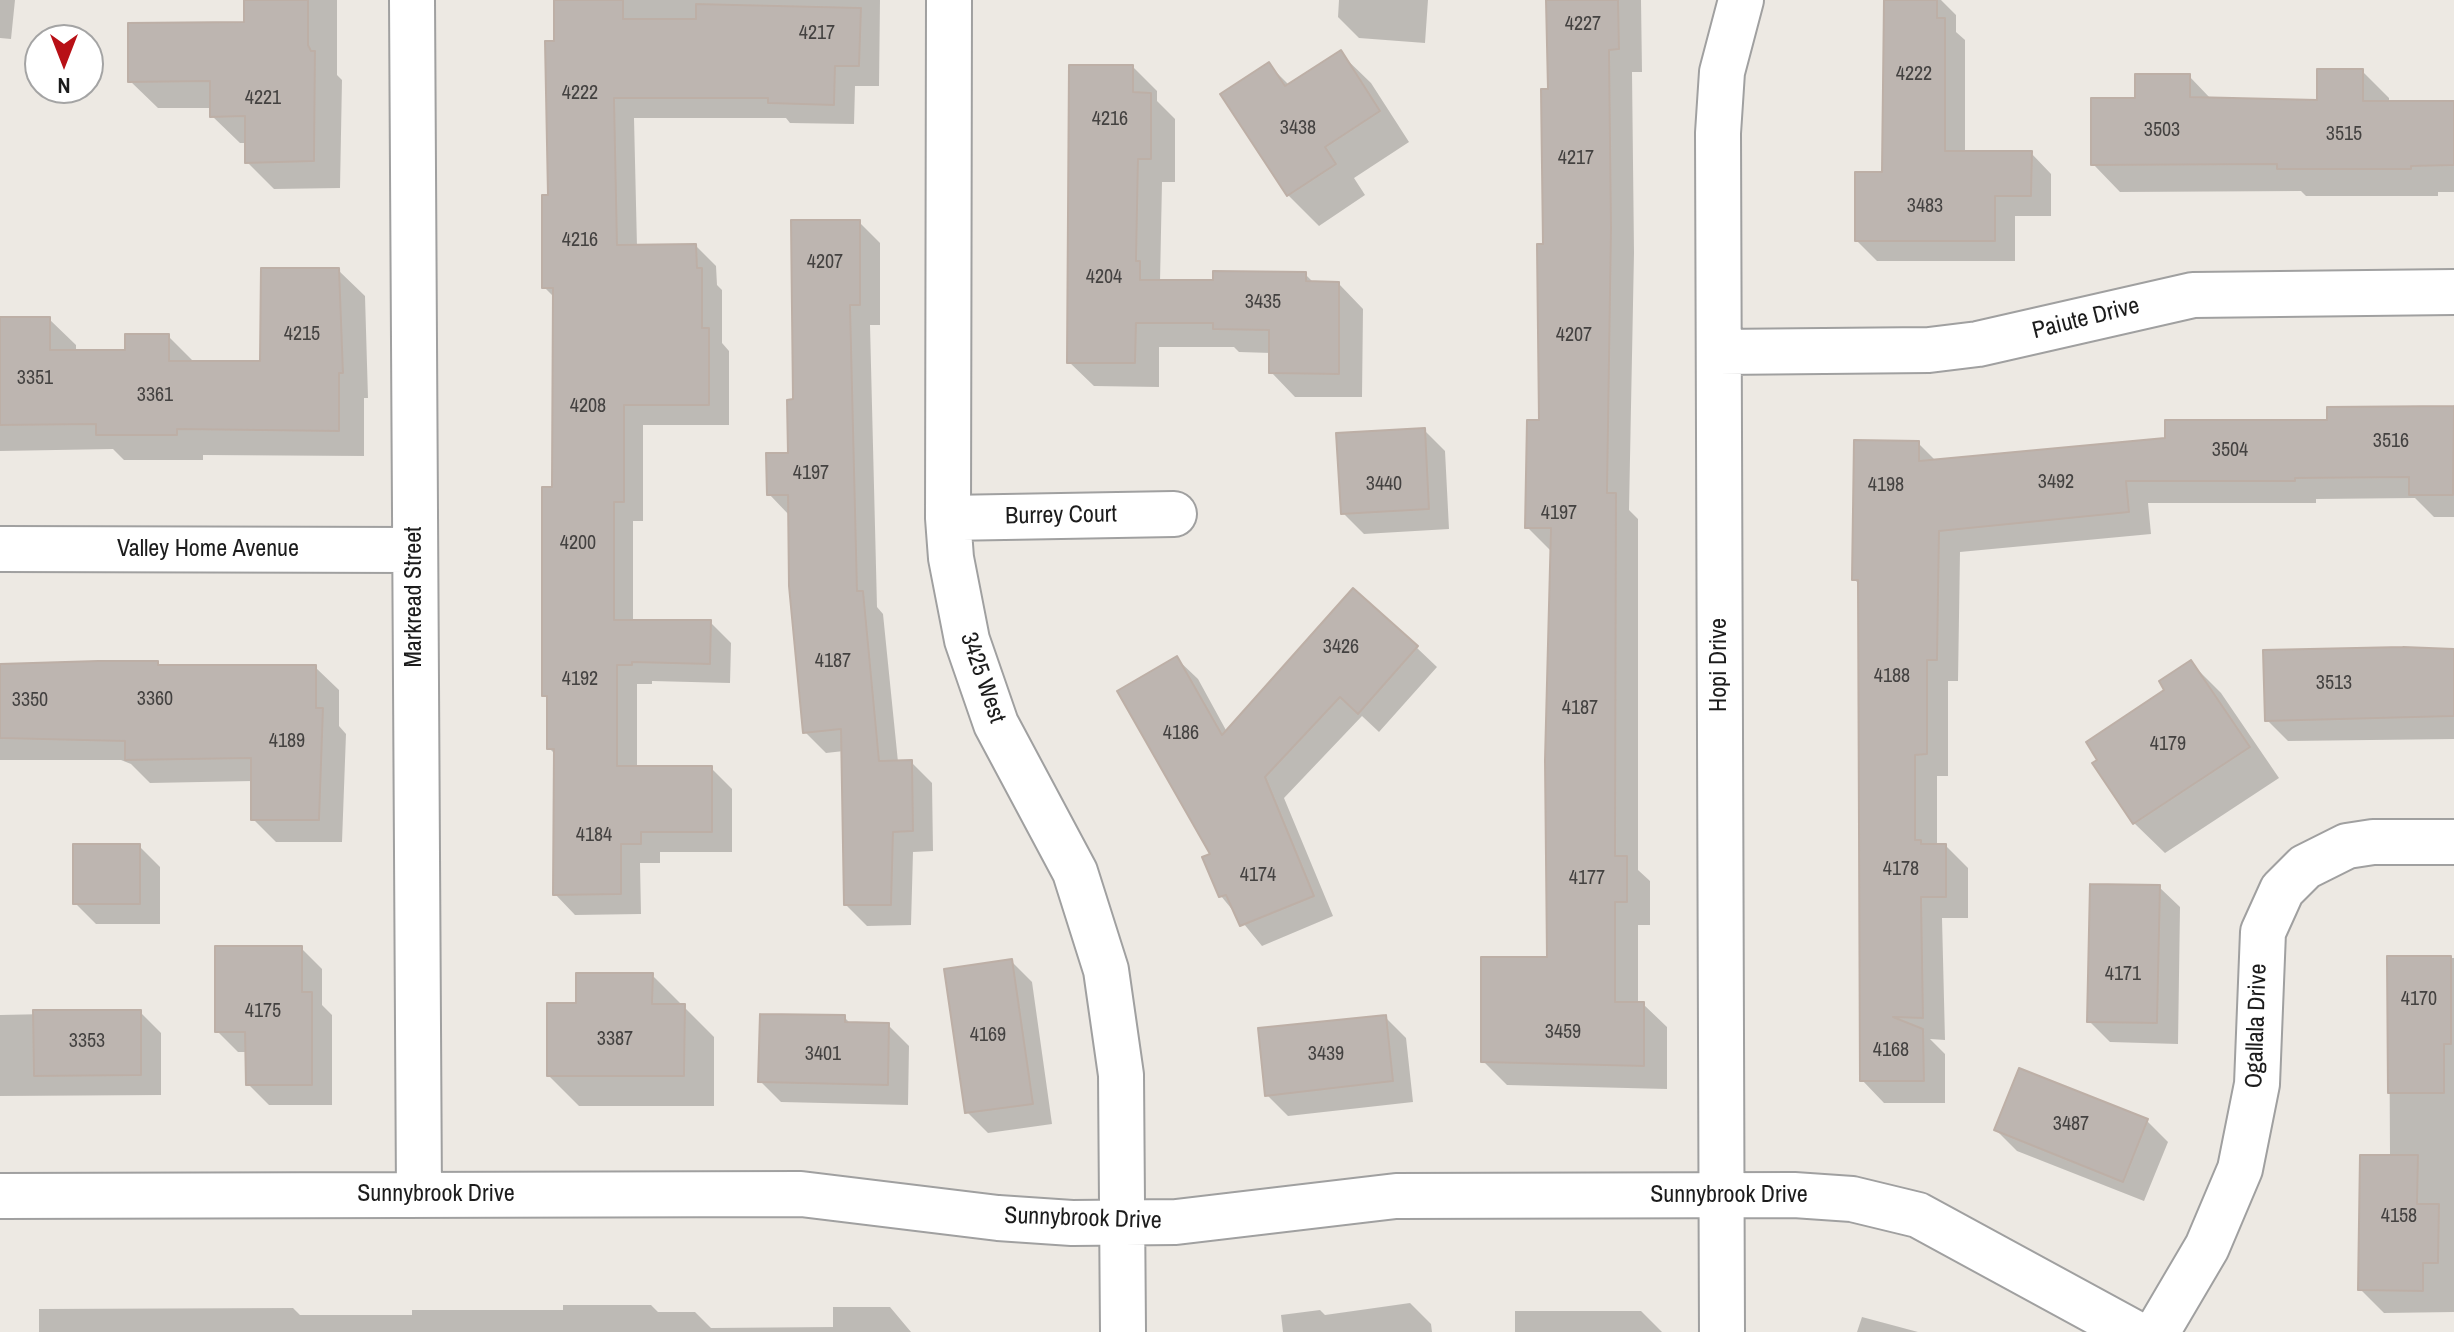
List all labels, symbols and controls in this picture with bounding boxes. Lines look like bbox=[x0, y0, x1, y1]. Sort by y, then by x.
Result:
house number: 4227 bbox=[1565, 13, 1601, 37]
house number: 4217 bbox=[799, 22, 835, 46]
north arrow bbox=[24, 24, 104, 104]
house number: 4222 bbox=[1896, 63, 1932, 87]
text: N bbox=[57, 71, 71, 101]
house number: 4222 bbox=[562, 82, 598, 106]
house number: 4221 bbox=[245, 87, 281, 111]
house number: 4216 bbox=[1092, 108, 1128, 132]
house number: 3438 bbox=[1280, 117, 1316, 141]
house number: 3503 bbox=[2144, 119, 2180, 143]
house number: 3515 bbox=[2326, 123, 2362, 147]
house number: 4217 bbox=[1558, 147, 1594, 171]
house number: 3483 bbox=[1907, 195, 1943, 219]
house number: 4216 bbox=[562, 229, 598, 253]
house number: 4207 bbox=[807, 251, 843, 275]
house number: 4204 bbox=[1086, 266, 1122, 290]
house number: 3435 bbox=[1245, 291, 1281, 315]
street label: Paiute Drive bbox=[2029, 292, 2143, 346]
house number: 4215 bbox=[284, 323, 320, 347]
house number: 4207 bbox=[1556, 324, 1592, 348]
house number: 3351 bbox=[17, 367, 53, 391]
house number: 3361 bbox=[137, 384, 173, 408]
house number: 4208 bbox=[570, 395, 606, 419]
house number: 3516 bbox=[2373, 430, 2409, 454]
house number: 3504 bbox=[2212, 439, 2248, 463]
house number: 4197 bbox=[793, 462, 829, 486]
house number: 3492 bbox=[2038, 471, 2074, 495]
house number: 3440 bbox=[1366, 473, 1402, 497]
house number: 4198 bbox=[1868, 474, 1904, 498]
street label: Burrey Court bbox=[1005, 501, 1117, 531]
house number: 4197 bbox=[1541, 502, 1577, 526]
street label: Markread Street bbox=[401, 526, 429, 668]
house number: 4200 bbox=[560, 532, 596, 556]
street label: Valley Home Avenue bbox=[117, 536, 299, 564]
street label: Hopi Drive bbox=[1706, 618, 1734, 712]
street label: 3425 West bbox=[953, 629, 1011, 727]
house number: 3426 bbox=[1323, 636, 1359, 660]
house number: 4187 bbox=[815, 650, 851, 674]
house number: 4188 bbox=[1874, 665, 1910, 689]
house number: 4192 bbox=[562, 668, 598, 692]
house number: 3513 bbox=[2316, 672, 2352, 696]
house number: 3360 bbox=[137, 688, 173, 712]
house number: 3350 bbox=[12, 689, 48, 713]
house number: 4187 bbox=[1562, 697, 1598, 721]
house number: 4186 bbox=[1163, 722, 1199, 746]
house number: 4189 bbox=[269, 730, 305, 754]
house number: 4179 bbox=[2150, 733, 2186, 757]
house number: 4184 bbox=[576, 824, 612, 848]
house number: 4178 bbox=[1883, 858, 1919, 882]
house number: 4174 bbox=[1240, 864, 1276, 888]
house number: 4177 bbox=[1569, 867, 1605, 891]
house number: 4171 bbox=[2105, 963, 2141, 987]
street label: Ogallala Drive bbox=[2240, 963, 2274, 1089]
house number: 4170 bbox=[2401, 988, 2437, 1012]
house number: 4175 bbox=[245, 1000, 281, 1024]
house number: 3459 bbox=[1545, 1021, 1581, 1045]
house number: 4169 bbox=[970, 1024, 1006, 1048]
house number: 3387 bbox=[597, 1028, 633, 1052]
house number: 3353 bbox=[69, 1030, 105, 1054]
house number: 4168 bbox=[1873, 1039, 1909, 1063]
house number: 3401 bbox=[805, 1043, 841, 1067]
house number: 3439 bbox=[1308, 1043, 1344, 1067]
house number: 3487 bbox=[2053, 1113, 2089, 1137]
street label: Sunnybrook Drive bbox=[357, 1181, 515, 1209]
street label: Sunnybrook Drive bbox=[1650, 1182, 1808, 1210]
street label: Sunnybrook Drive bbox=[1004, 1202, 1162, 1236]
house number: 4158 bbox=[2381, 1205, 2417, 1229]

